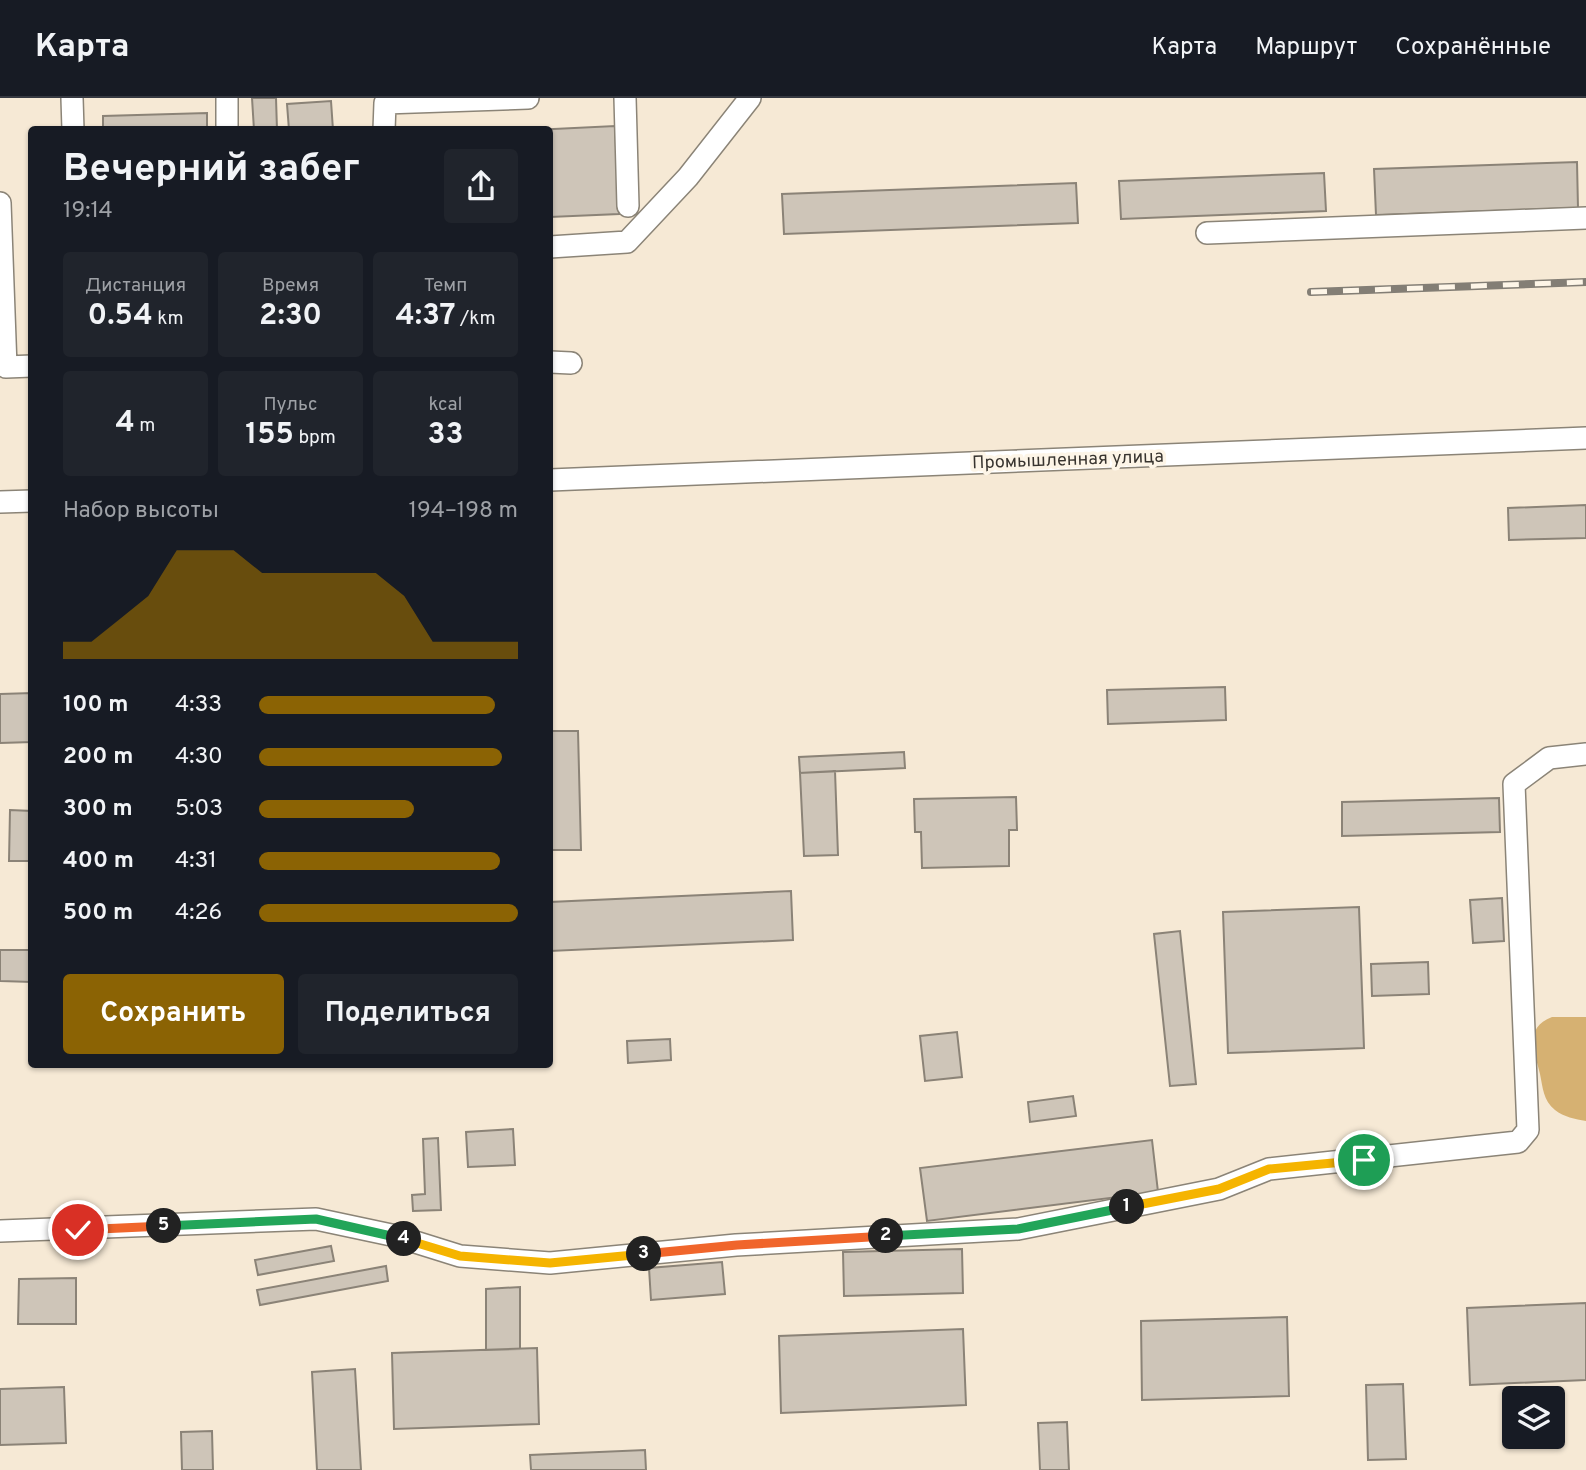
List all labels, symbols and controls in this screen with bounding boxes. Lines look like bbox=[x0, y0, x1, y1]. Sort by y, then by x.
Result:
text: Карта bbox=[35, 27, 129, 69]
text: Карта bbox=[1151, 33, 1217, 63]
text: Маршрут bbox=[1255, 33, 1357, 63]
text: Сохранённые bbox=[1395, 33, 1551, 63]
text: Вечерний забег bbox=[63, 146, 360, 195]
button: share bbox=[444, 149, 518, 223]
text: 19:14 bbox=[63, 197, 113, 226]
text: Дистанция bbox=[85, 274, 186, 298]
text: Время bbox=[262, 274, 319, 298]
text: Темп bbox=[424, 274, 467, 298]
text: 0.54 bbox=[87, 298, 153, 335]
text: 2:30 bbox=[259, 298, 322, 335]
text: 4:37 bbox=[395, 298, 456, 335]
text: km bbox=[153, 307, 184, 331]
text: /km bbox=[456, 307, 496, 331]
text: Пульс bbox=[263, 393, 318, 417]
text: kcal bbox=[429, 393, 462, 417]
text: 4 bbox=[116, 405, 135, 442]
text: m bbox=[135, 414, 155, 438]
text: 155 bbox=[245, 417, 294, 454]
text: 33 bbox=[428, 417, 463, 454]
text: bpm bbox=[294, 426, 336, 450]
street label: Промышленная улица bbox=[972, 446, 1164, 475]
text: Набор высоты bbox=[63, 497, 219, 526]
text: 194–198 m bbox=[408, 497, 518, 526]
text: 100 m bbox=[63, 691, 128, 720]
text: 4:33 bbox=[175, 691, 222, 720]
text: 200 m bbox=[63, 743, 133, 772]
text: 4:30 bbox=[175, 743, 223, 772]
text: 300 m bbox=[63, 795, 133, 824]
text: 5:03 bbox=[175, 795, 223, 824]
text: 400 m bbox=[63, 847, 134, 876]
text: 4:31 bbox=[175, 847, 217, 876]
text: 500 m bbox=[63, 899, 133, 928]
text: 4:26 bbox=[175, 899, 222, 928]
button: Сохранить bbox=[63, 974, 284, 1054]
button: Поделиться bbox=[298, 974, 518, 1054]
pin bbox=[1334, 1130, 1394, 1190]
icon: arrive bbox=[1345, 1141, 1383, 1179]
pin: 1 bbox=[1110, 1190, 1144, 1224]
text: 1 bbox=[1123, 1194, 1130, 1218]
pin bbox=[48, 1200, 108, 1260]
pin: 5 bbox=[146, 1208, 182, 1244]
icon: check bbox=[59, 1211, 97, 1249]
text: 5 bbox=[158, 1213, 169, 1237]
pin: 2 bbox=[868, 1218, 903, 1254]
pin: 4 bbox=[386, 1222, 422, 1256]
text: 2 bbox=[880, 1223, 891, 1247]
text: 4 bbox=[397, 1226, 410, 1250]
pin: 3 bbox=[626, 1236, 662, 1272]
text: 3 bbox=[638, 1241, 649, 1265]
map controls bbox=[1502, 1386, 1565, 1449]
button: layers bbox=[1502, 1386, 1565, 1449]

